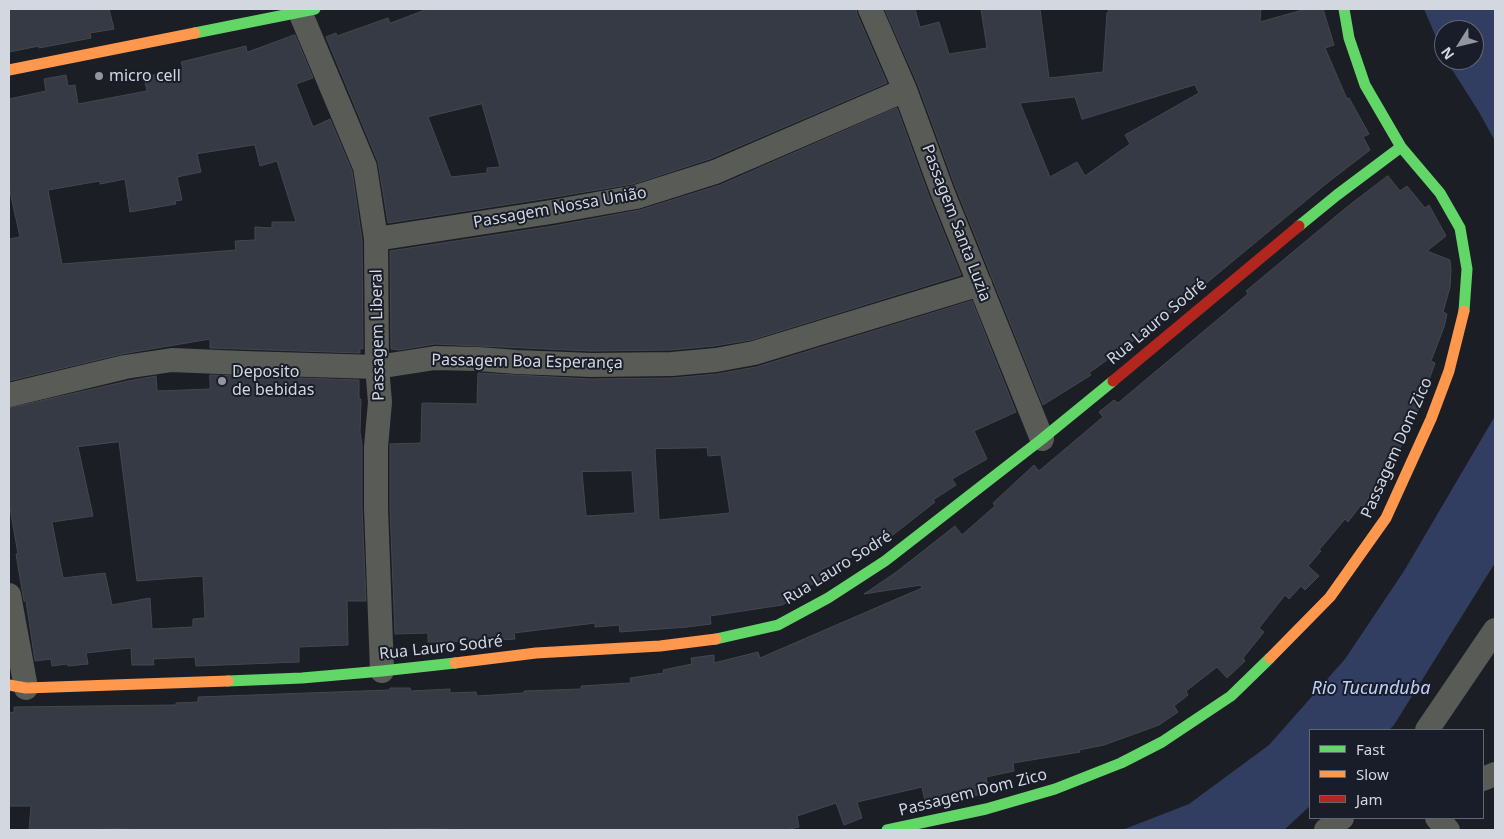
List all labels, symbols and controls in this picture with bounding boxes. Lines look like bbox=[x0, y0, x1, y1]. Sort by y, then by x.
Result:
north arrow bbox=[1434, 20, 1484, 70]
text: N bbox=[1436, 43, 1458, 64]
place label: micro cell bbox=[109, 66, 181, 86]
marker: micro cell bbox=[93, 70, 105, 82]
street label: Passagem Santa Luzia bbox=[917, 142, 995, 304]
street label: Passagem Nossa União bbox=[472, 183, 648, 233]
street label: Passagem Liberal bbox=[367, 269, 389, 401]
street label: Rua Lauro Sodré bbox=[1103, 275, 1211, 369]
street label: Passagem Boa Esperança bbox=[431, 351, 623, 373]
place label: Deposito de bebidas bbox=[232, 362, 314, 400]
marker: Deposito de bebidas bbox=[216, 375, 228, 387]
street label: Passagem Dom Zico bbox=[1357, 375, 1437, 521]
street label: Rua Lauro Sodré bbox=[780, 527, 896, 609]
street label: Rua Lauro Sodré bbox=[378, 632, 504, 664]
water label: Rio Tucunduba bbox=[1312, 678, 1430, 700]
legend bbox=[1309, 729, 1484, 819]
text: Fast bbox=[1356, 739, 1385, 759]
text: Slow bbox=[1356, 764, 1389, 784]
street label: Passagem Dom Zico bbox=[897, 765, 1049, 821]
text: Jam bbox=[1356, 789, 1383, 809]

